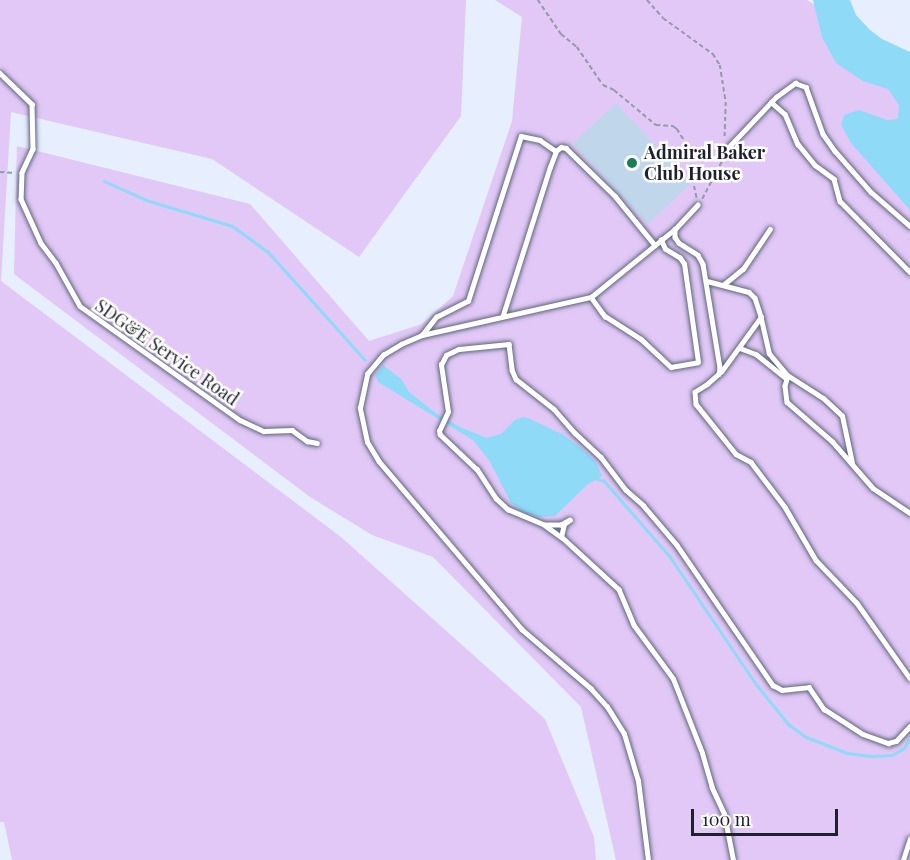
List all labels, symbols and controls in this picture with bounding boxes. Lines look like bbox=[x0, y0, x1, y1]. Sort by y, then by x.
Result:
place label: Admiral Baker Club House bbox=[644, 142, 765, 184]
marker: Admiral Baker Club House bbox=[625, 156, 639, 170]
street label: SDG&E Service Road bbox=[91, 294, 243, 410]
scale bar bbox=[694, 797, 841, 835]
text: 100 m bbox=[702, 807, 751, 831]

